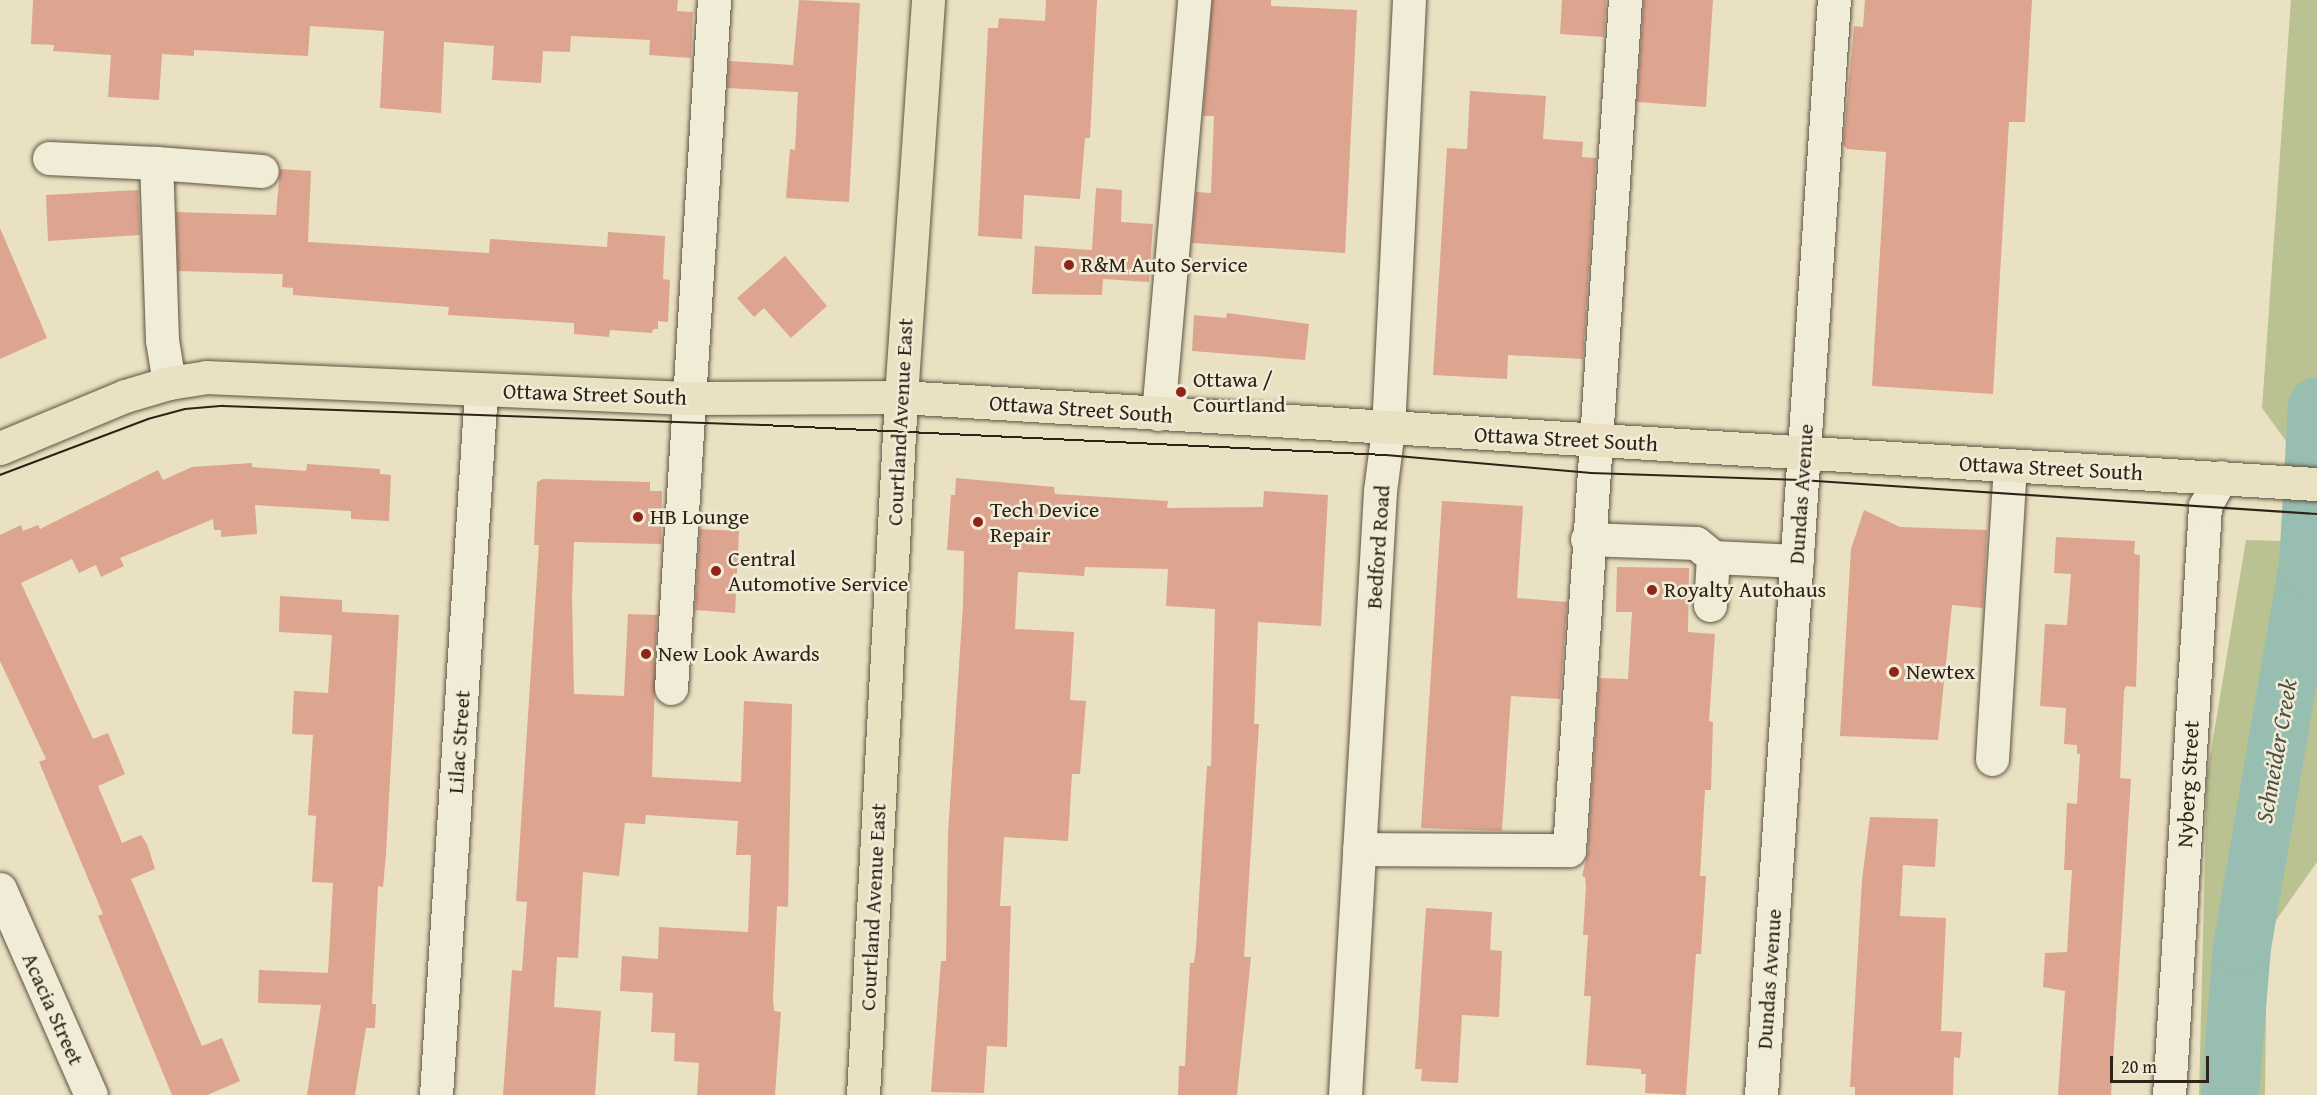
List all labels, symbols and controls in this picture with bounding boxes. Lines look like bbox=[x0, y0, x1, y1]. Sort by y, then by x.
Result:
place label: R&M Auto Service bbox=[1081, 252, 1248, 278]
marker: R&M Auto Service bbox=[1062, 258, 1076, 272]
street label: Courtland Avenue East bbox=[881, 317, 919, 527]
place label: Ottawa / Courtland bbox=[1193, 366, 1286, 418]
street label: Ottawa Street South bbox=[503, 378, 687, 410]
marker: Ottawa / Courtland bbox=[1174, 385, 1188, 399]
street label: Ottawa Street South bbox=[988, 389, 1174, 429]
street label: Ottawa Street South bbox=[1473, 421, 1659, 457]
street label: Dundas Avenue bbox=[1783, 423, 1819, 565]
street label: Ottawa Street South bbox=[1958, 450, 2144, 486]
street label: Bedford Road bbox=[1360, 484, 1396, 610]
place label: Tech Device Repair bbox=[990, 496, 1099, 548]
place label: HB Lounge bbox=[650, 504, 749, 530]
marker: HB Lounge bbox=[631, 510, 645, 524]
marker: Tech Device Repair bbox=[971, 515, 985, 529]
place label: Central Automotive Service bbox=[728, 545, 908, 596]
marker: Central Automotive Service bbox=[709, 564, 723, 578]
place label: Royalty Autohaus bbox=[1664, 577, 1826, 603]
marker: Royalty Autohaus bbox=[1645, 583, 1659, 597]
place label: New Look Awards bbox=[658, 641, 820, 667]
marker: New Look Awards bbox=[639, 647, 653, 661]
place label: Newtex bbox=[1906, 659, 1975, 685]
marker: Newtex bbox=[1887, 665, 1901, 679]
water label: Schneider Creek bbox=[2249, 677, 2303, 825]
street label: Lilac Street bbox=[442, 689, 476, 795]
street label: Nyberg Street bbox=[2171, 720, 2205, 848]
street label: Courtland Avenue East bbox=[854, 802, 892, 1012]
street label: Dundas Avenue bbox=[1751, 908, 1787, 1050]
street label: Acacia Street bbox=[16, 949, 90, 1069]
scale bar bbox=[2113, 1044, 2212, 1082]
text: 20 m bbox=[2121, 1053, 2157, 1080]

